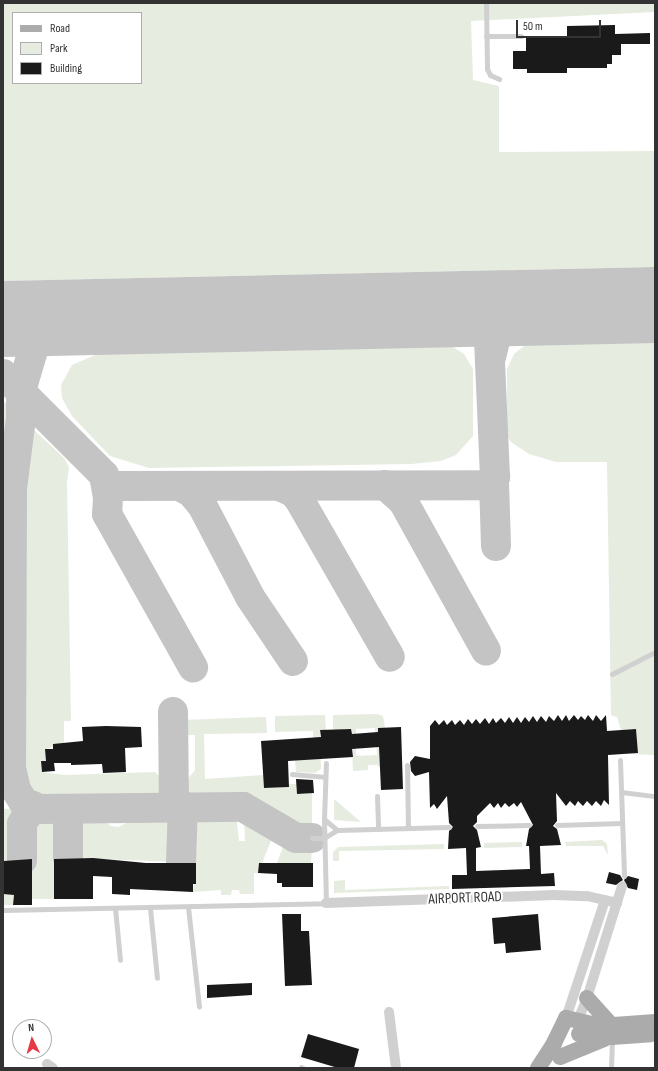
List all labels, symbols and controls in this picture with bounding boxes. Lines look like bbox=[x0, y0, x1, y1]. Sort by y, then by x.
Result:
legend bbox=[12, 12, 142, 84]
scale bar bbox=[518, 12, 603, 38]
text: 50 m bbox=[523, 19, 543, 34]
text: Road bbox=[50, 21, 70, 36]
text: Park bbox=[50, 41, 68, 56]
text: Building bbox=[50, 61, 82, 76]
street label: AIRPORT ROAD bbox=[428, 888, 502, 908]
north arrow bbox=[12, 1019, 52, 1059]
text: N bbox=[28, 1021, 34, 1034]

